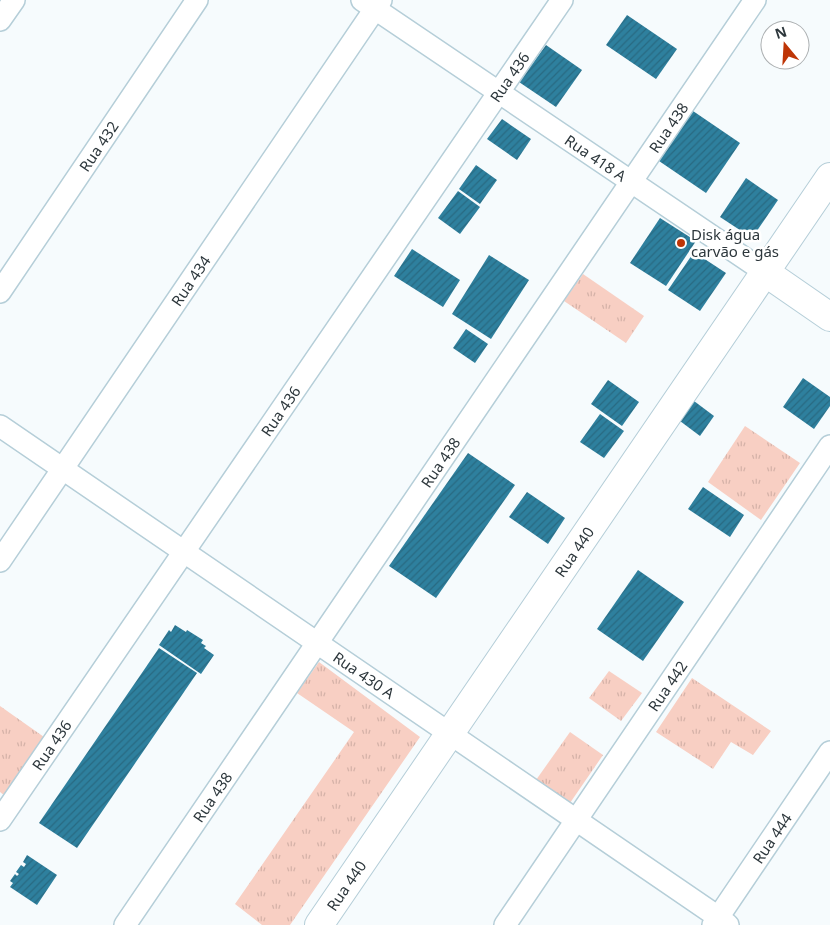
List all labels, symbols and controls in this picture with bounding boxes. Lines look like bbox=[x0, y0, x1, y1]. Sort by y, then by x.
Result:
north arrow bbox=[760, 20, 810, 70]
text: N bbox=[772, 21, 789, 43]
street label: Rua 436 bbox=[485, 48, 534, 106]
street label: Rua 438 bbox=[644, 98, 692, 156]
street label: Rua 432 bbox=[74, 117, 123, 175]
street label: Rua 418 A bbox=[561, 130, 631, 186]
place label: Disk água carvão e gás bbox=[691, 224, 779, 261]
marker: Disk água carvão e gás bbox=[675, 237, 687, 249]
street label: Rua 434 bbox=[166, 251, 215, 310]
street label: Rua 436 bbox=[256, 382, 305, 440]
street label: Rua 438 bbox=[416, 433, 464, 491]
street label: Rua 440 bbox=[550, 523, 598, 581]
street label: Rua 430 A bbox=[329, 647, 399, 703]
street label: Rua 442 bbox=[643, 657, 691, 715]
street label: Rua 436 bbox=[27, 716, 76, 774]
street label: Rua 438 bbox=[188, 768, 236, 826]
street label: Rua 444 bbox=[748, 809, 796, 867]
street label: Rua 440 bbox=[322, 856, 370, 914]

